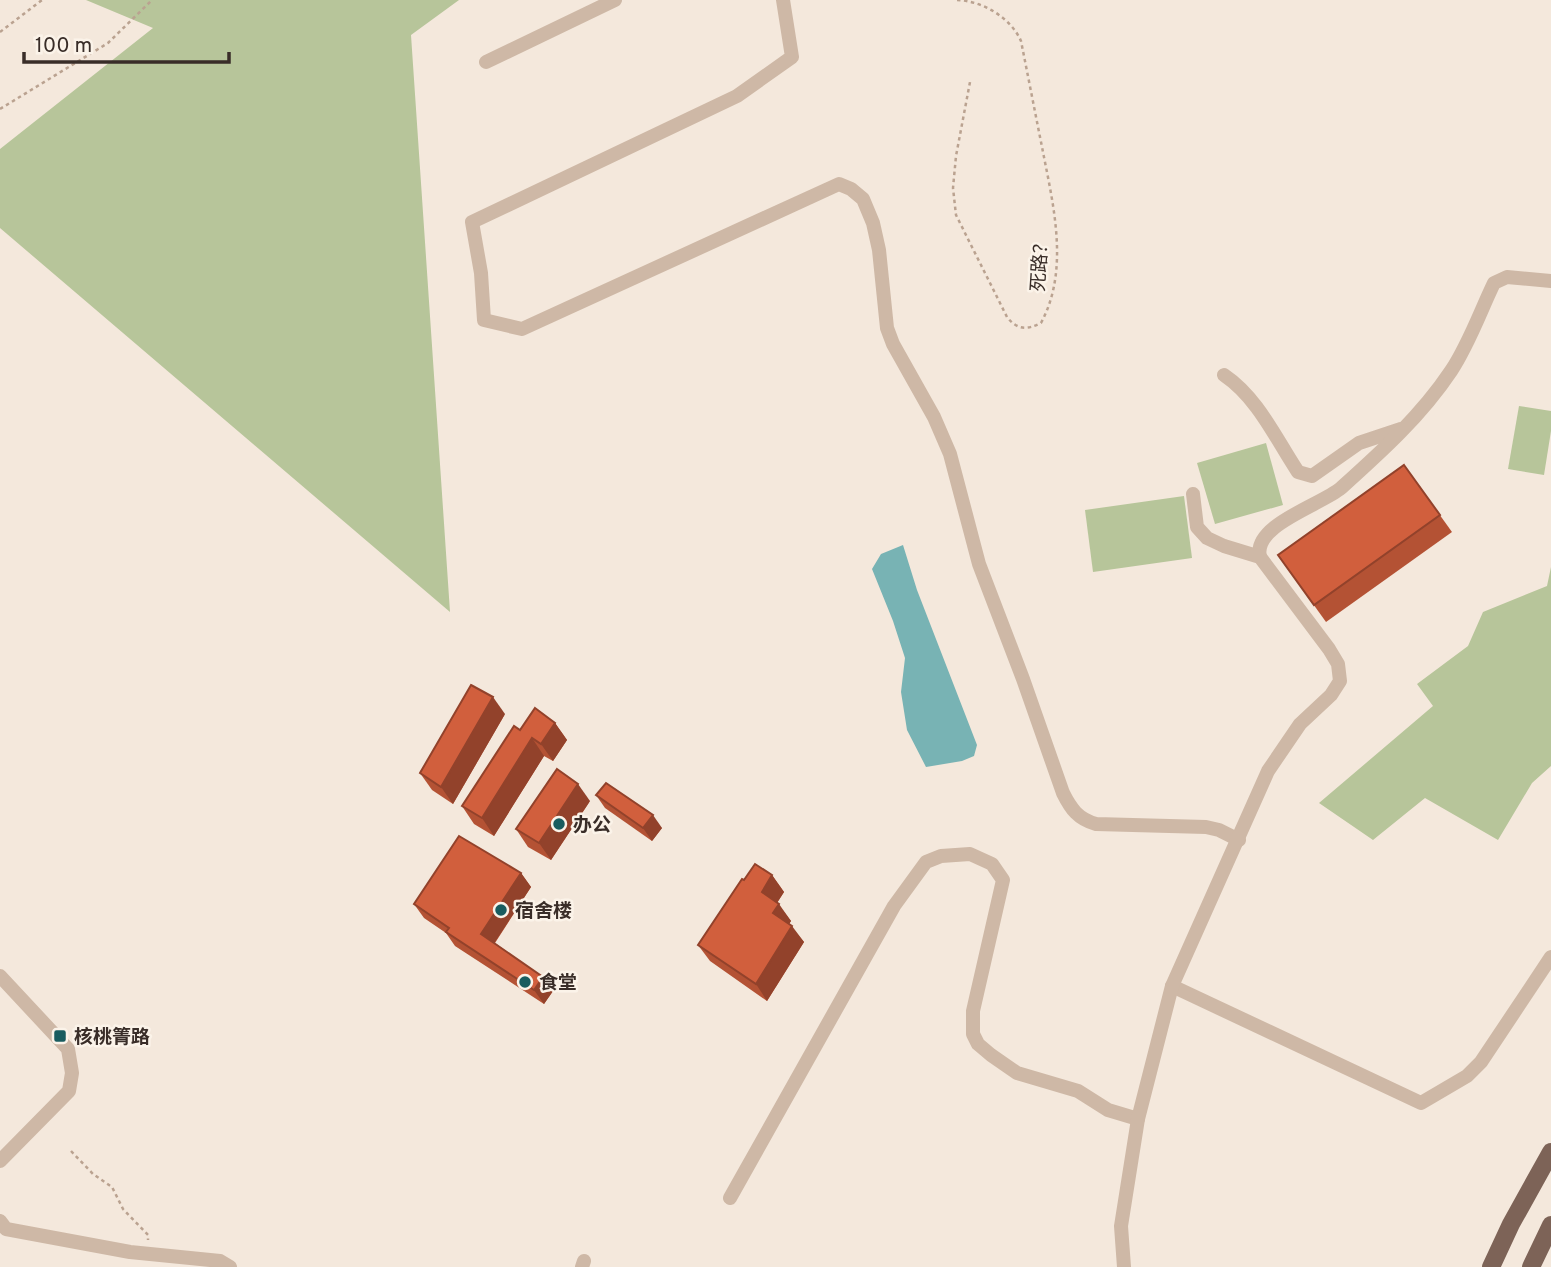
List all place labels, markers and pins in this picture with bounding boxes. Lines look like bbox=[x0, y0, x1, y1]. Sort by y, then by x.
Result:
place label: 办公 bbox=[573, 814, 611, 838]
marker: 办公 bbox=[551, 816, 567, 832]
place label: 宿舍楼 bbox=[515, 900, 572, 924]
marker: 宿舍楼 bbox=[493, 902, 509, 918]
place label: 食堂 bbox=[539, 972, 577, 996]
marker: 食堂 bbox=[517, 974, 533, 990]
place label: 核桃箐路 bbox=[74, 1026, 150, 1050]
marker: 核桃箐路 bbox=[52, 1028, 68, 1044]

